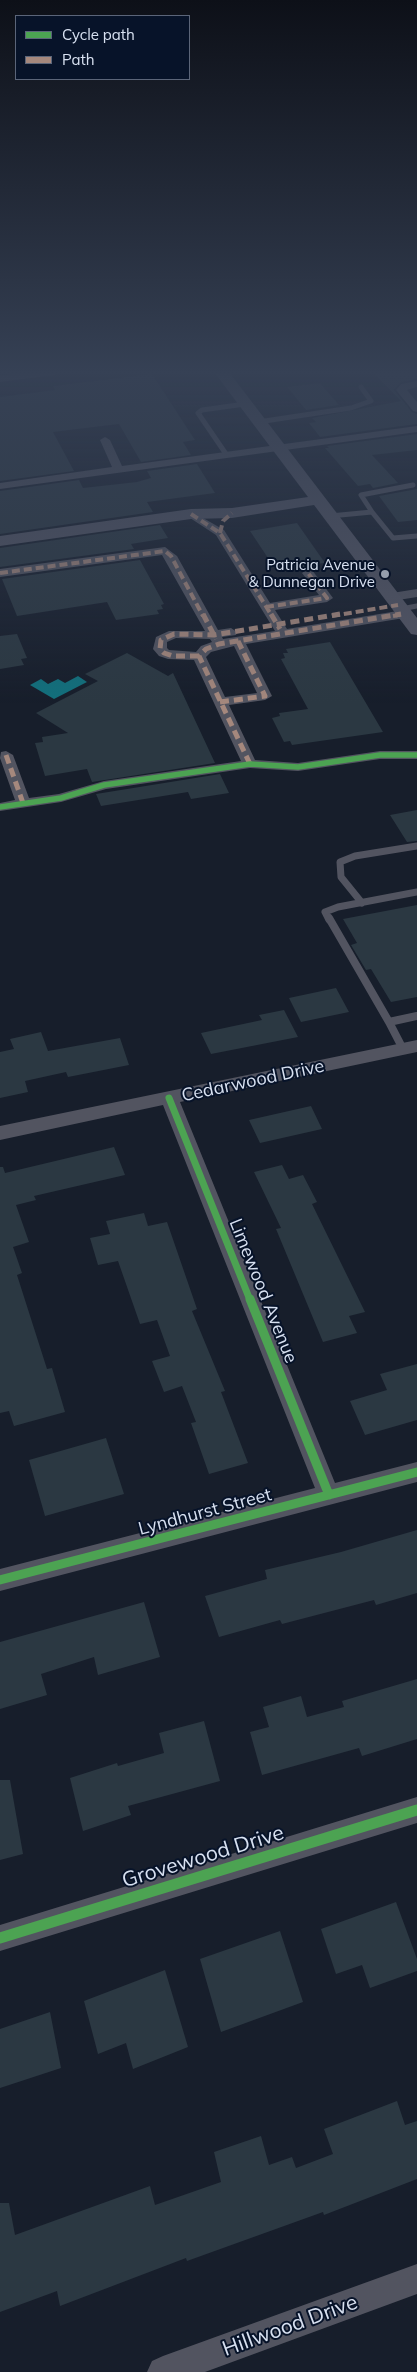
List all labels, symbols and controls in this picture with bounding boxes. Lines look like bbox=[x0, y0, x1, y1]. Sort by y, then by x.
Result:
legend bbox=[15, 15, 190, 80]
text: Cycle path bbox=[62, 25, 135, 44]
text: Path bbox=[62, 50, 94, 69]
place label: Patricia Avenue & Dunnegan Drive bbox=[248, 556, 375, 591]
marker: Patricia Avenue & Dunnegan Drive bbox=[379, 568, 391, 580]
street label: Cedarwood Drive bbox=[180, 1055, 326, 1107]
street label: Limewood Avenue bbox=[224, 1216, 302, 1366]
street label: Lyndhurst Street bbox=[136, 1484, 274, 1540]
street label: Grovewood Drive bbox=[119, 1820, 287, 1894]
street label: Hillwood Drive bbox=[219, 2290, 361, 2362]

